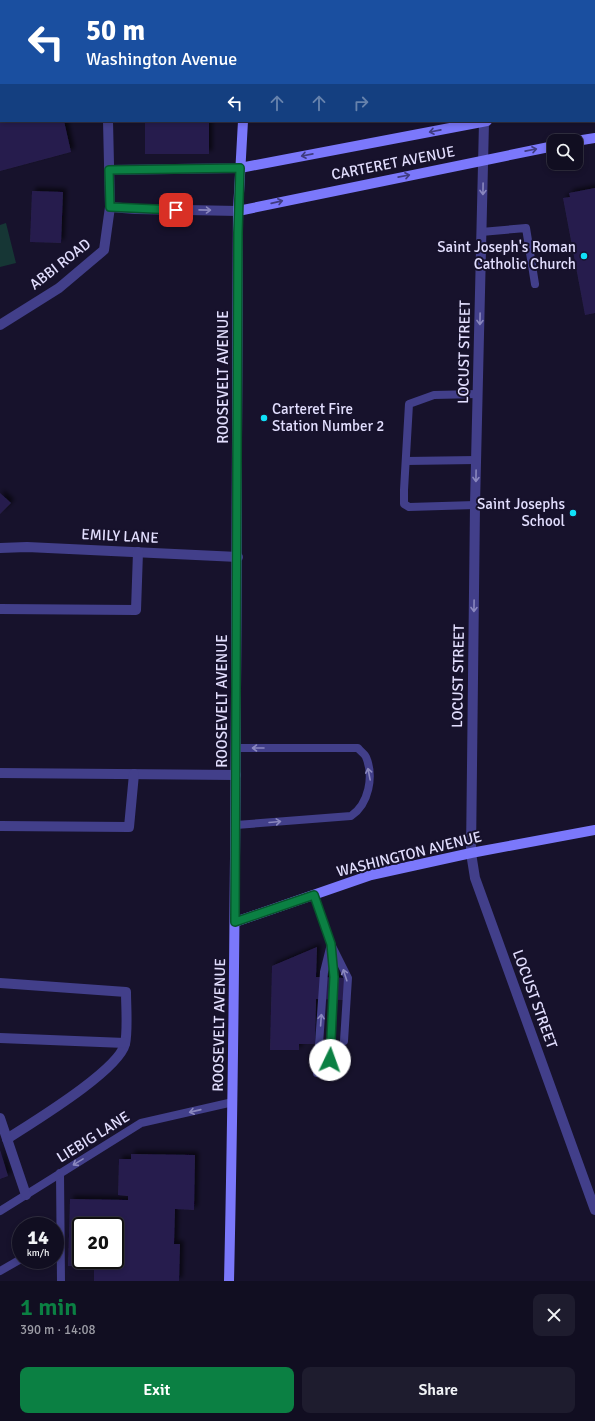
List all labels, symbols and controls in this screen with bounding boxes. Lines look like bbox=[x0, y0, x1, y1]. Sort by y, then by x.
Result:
text: 50 m bbox=[86, 14, 145, 48]
icon: left bbox=[20, 16, 72, 68]
text: Washington Avenue bbox=[86, 48, 237, 70]
icon: left bbox=[224, 92, 246, 114]
icon: ahead bbox=[266, 92, 288, 114]
icon: ahead bbox=[308, 92, 330, 114]
icon: right bbox=[350, 92, 372, 114]
one-way arrow bbox=[429, 127, 442, 135]
map controls bbox=[547, 134, 583, 170]
button: search bbox=[547, 134, 583, 170]
street label: CARTERET AVENUE bbox=[330, 142, 456, 184]
one-way arrow bbox=[524, 146, 537, 154]
one-way arrow bbox=[301, 151, 314, 159]
one-way arrow bbox=[397, 171, 410, 179]
one-way arrow bbox=[479, 182, 486, 195]
pin bbox=[159, 193, 193, 227]
one-way arrow bbox=[270, 198, 283, 206]
icon: arrive bbox=[165, 199, 187, 221]
one-way arrow bbox=[198, 206, 211, 214]
street label: ABBI ROAD bbox=[26, 235, 94, 293]
place label: Saint Joseph's Roman Catholic Church bbox=[437, 238, 576, 273]
marker: Saint Joseph's Roman Catholic Church bbox=[579, 251, 589, 261]
street label: LOCUST STREET bbox=[454, 299, 474, 404]
street label: ROOSEVELT AVENUE bbox=[214, 310, 232, 444]
one-way arrow bbox=[476, 312, 483, 325]
place label: Carteret Fire Station Number 2 bbox=[272, 400, 384, 435]
marker: Carteret Fire Station Number 2 bbox=[259, 413, 269, 423]
one-way arrow bbox=[472, 469, 480, 482]
place label: Saint Josephs School bbox=[477, 495, 565, 530]
marker: Saint Josephs School bbox=[568, 508, 578, 518]
street label: EMILY LANE bbox=[81, 525, 159, 547]
one-way arrow bbox=[470, 599, 478, 612]
street label: LOCUST STREET bbox=[448, 623, 468, 728]
street label: ROOSEVELT AVENUE bbox=[213, 634, 231, 768]
one-way arrow bbox=[252, 744, 265, 752]
one-way arrow bbox=[365, 768, 373, 781]
one-way arrow bbox=[268, 819, 281, 826]
street label: WASHINGTON AVENUE bbox=[335, 827, 483, 881]
street label: LOCUST STREET bbox=[509, 947, 561, 1051]
street label: ROOSEVELT AVENUE bbox=[209, 958, 229, 1092]
one-way arrow bbox=[341, 969, 349, 981]
one-way arrow bbox=[317, 1014, 324, 1027]
position arrow bbox=[309, 1039, 351, 1081]
one-way arrow bbox=[189, 1107, 202, 1115]
street label: LIEBIG LANE bbox=[53, 1108, 133, 1166]
one-way arrow bbox=[72, 1159, 84, 1167]
speed limit sign: 20 bbox=[72, 1217, 124, 1269]
text: 14 bbox=[27, 1225, 49, 1250]
text: km/h bbox=[27, 1247, 49, 1259]
text: 1 min bbox=[20, 1292, 77, 1322]
button: close bbox=[533, 1294, 575, 1336]
text: 390 m · 14:08 bbox=[20, 1322, 96, 1338]
button: Exit bbox=[20, 1367, 294, 1413]
button: Share bbox=[302, 1367, 575, 1413]

